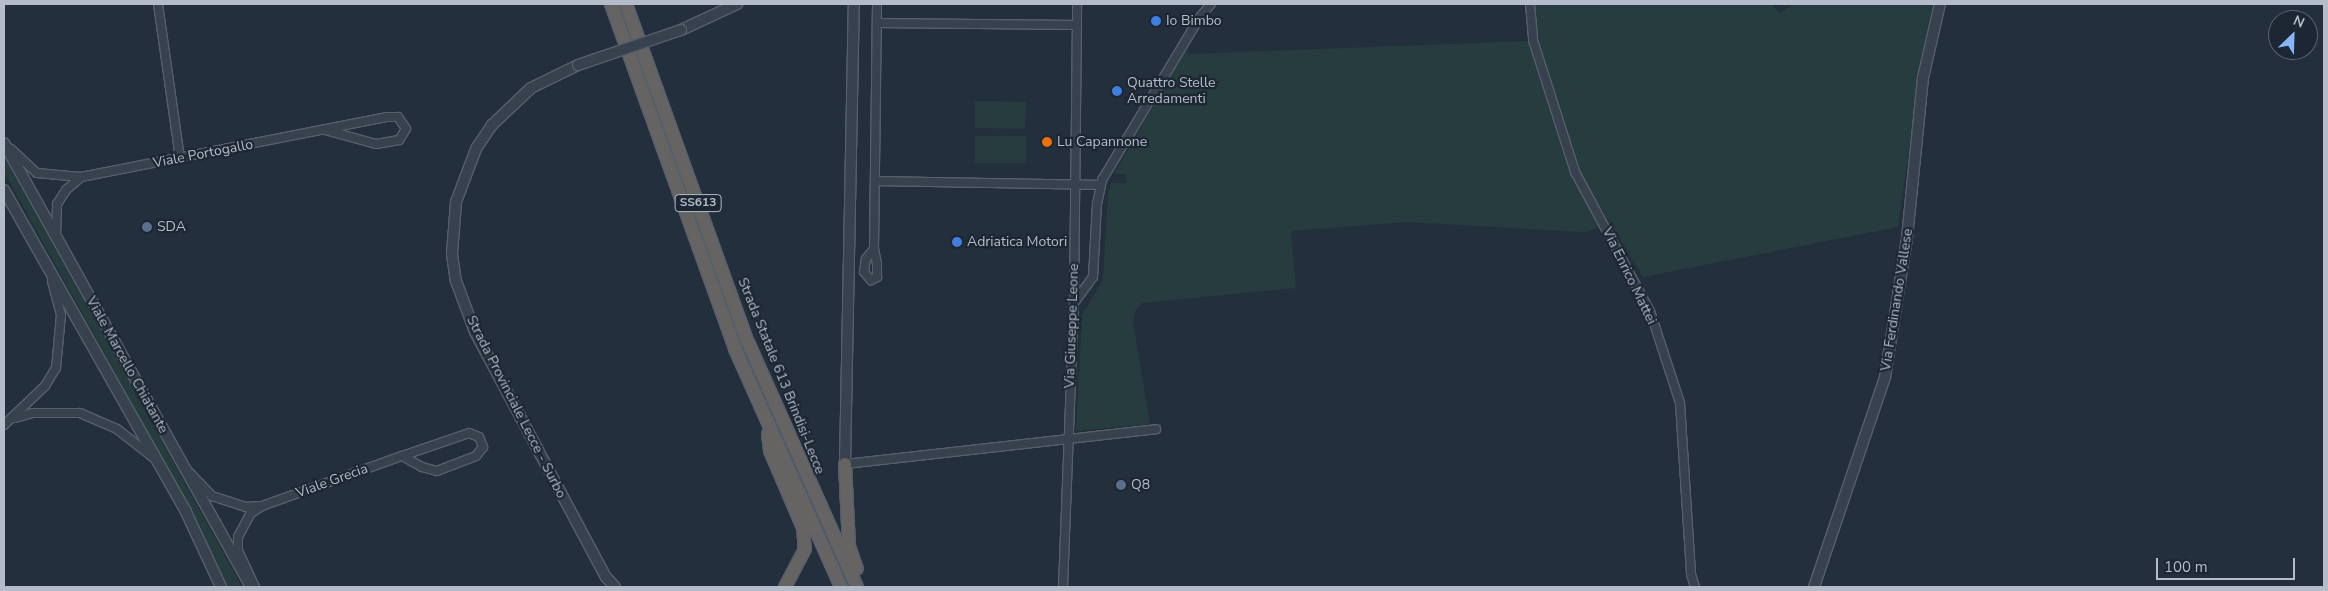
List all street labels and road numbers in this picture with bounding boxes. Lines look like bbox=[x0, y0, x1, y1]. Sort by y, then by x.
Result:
street label: Viale Portogallo bbox=[152, 136, 254, 172]
road number: SS613 bbox=[674, 194, 722, 212]
street label: Via Enrico Mattei bbox=[1598, 225, 1660, 327]
street label: Via Ferdinando Vallese bbox=[1877, 228, 1917, 372]
street label: Via Giuseppe Leone bbox=[1061, 263, 1083, 389]
street label: Strada Statale 613 Brindisi-Lecce bbox=[734, 275, 828, 477]
street label: Viale Marcello Chiatante bbox=[82, 294, 172, 436]
street label: Strada Provinciale Lecce - Surbo bbox=[463, 313, 569, 501]
street label: Viale Grecia bbox=[294, 460, 370, 502]

